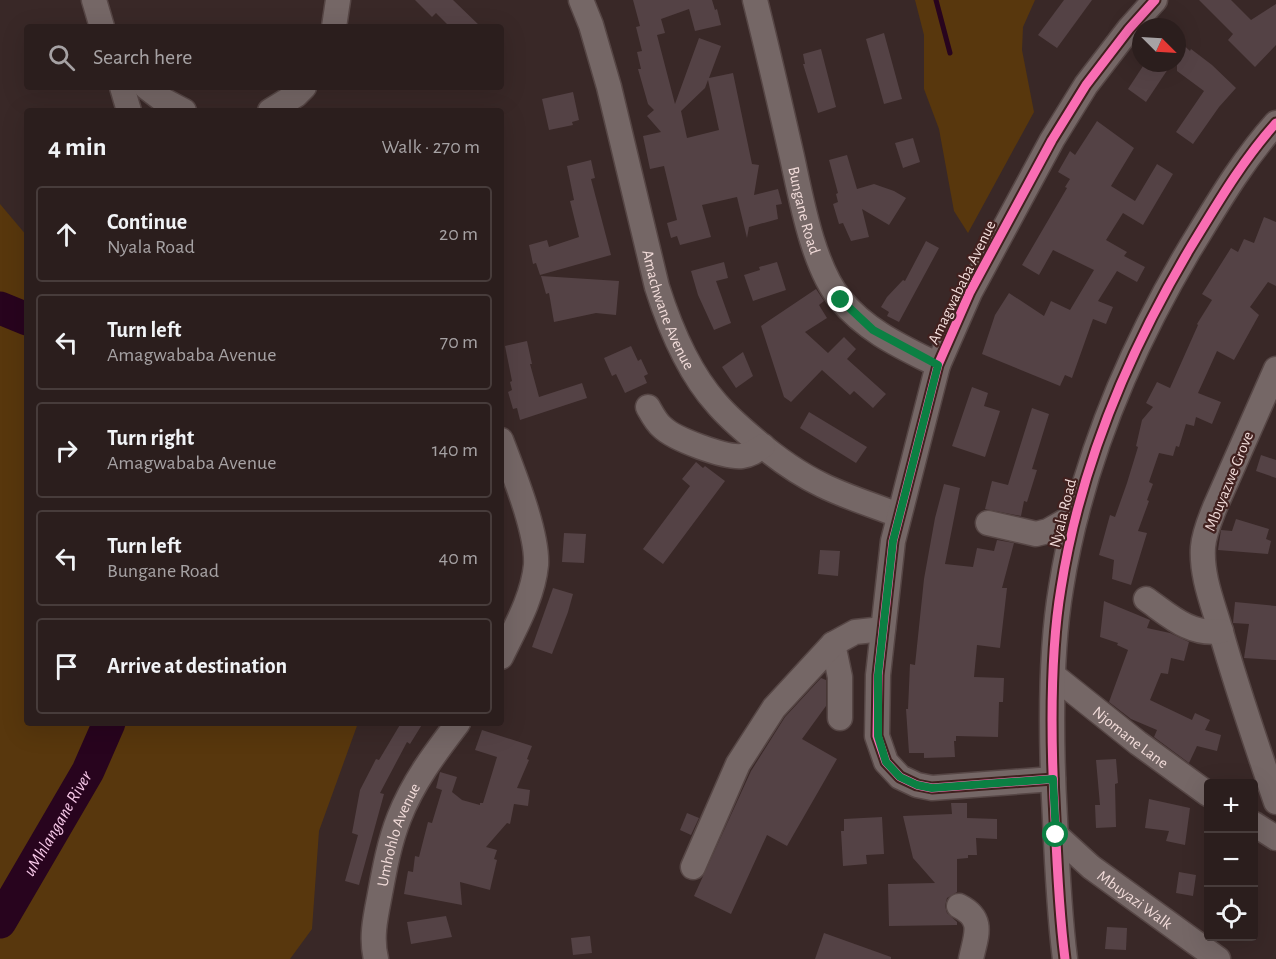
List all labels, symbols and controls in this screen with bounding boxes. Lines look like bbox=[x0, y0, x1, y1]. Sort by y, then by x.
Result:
north arrow bbox=[1132, 18, 1186, 72]
search box bbox=[24, 24, 504, 90]
icon: search bbox=[45, 41, 78, 74]
text: Search here bbox=[93, 46, 192, 68]
text: 4 min bbox=[48, 134, 107, 160]
text: Walk · 270 m bbox=[381, 137, 480, 157]
street label: Bungane Road bbox=[785, 165, 823, 256]
text: Continue bbox=[107, 211, 187, 233]
icon: ahead bbox=[50, 218, 83, 251]
street label: Amagwababa Avenue bbox=[925, 218, 999, 347]
text: 20 m bbox=[439, 224, 478, 244]
text: Nyala Road bbox=[107, 237, 195, 257]
street label: Amachwane Avenue bbox=[639, 248, 697, 372]
route end bbox=[827, 286, 853, 312]
text: Turn left bbox=[107, 319, 181, 341]
icon: left bbox=[50, 326, 83, 359]
text: 70 m bbox=[440, 332, 478, 352]
text: Amagwababa Avenue bbox=[107, 345, 276, 365]
text: Turn right bbox=[107, 427, 194, 449]
street label: Mbuyazwe Grove bbox=[1202, 429, 1257, 534]
icon: right bbox=[50, 434, 83, 467]
text: 140 m bbox=[432, 440, 478, 460]
text: Amagwababa Avenue bbox=[107, 453, 276, 473]
street label: Nyala Road bbox=[1047, 477, 1080, 549]
text: Turn left bbox=[107, 535, 181, 557]
icon: left bbox=[50, 542, 83, 575]
text: 40 m bbox=[439, 548, 478, 568]
text: Bungane Road bbox=[107, 561, 219, 581]
icon: arrive bbox=[50, 650, 83, 683]
text: Arrive at destination bbox=[107, 655, 287, 677]
street label: Njomane Lane bbox=[1090, 703, 1171, 771]
water label: uMhlangane River bbox=[21, 767, 96, 880]
map controls bbox=[1204, 779, 1258, 941]
button: + bbox=[1204, 779, 1258, 833]
street label: Umhohlo Avenue bbox=[375, 780, 423, 888]
route start bbox=[1042, 821, 1068, 847]
button: − bbox=[1204, 833, 1258, 887]
street label: Mbuyazi Walk bbox=[1094, 868, 1176, 933]
button: locate bbox=[1204, 887, 1258, 941]

